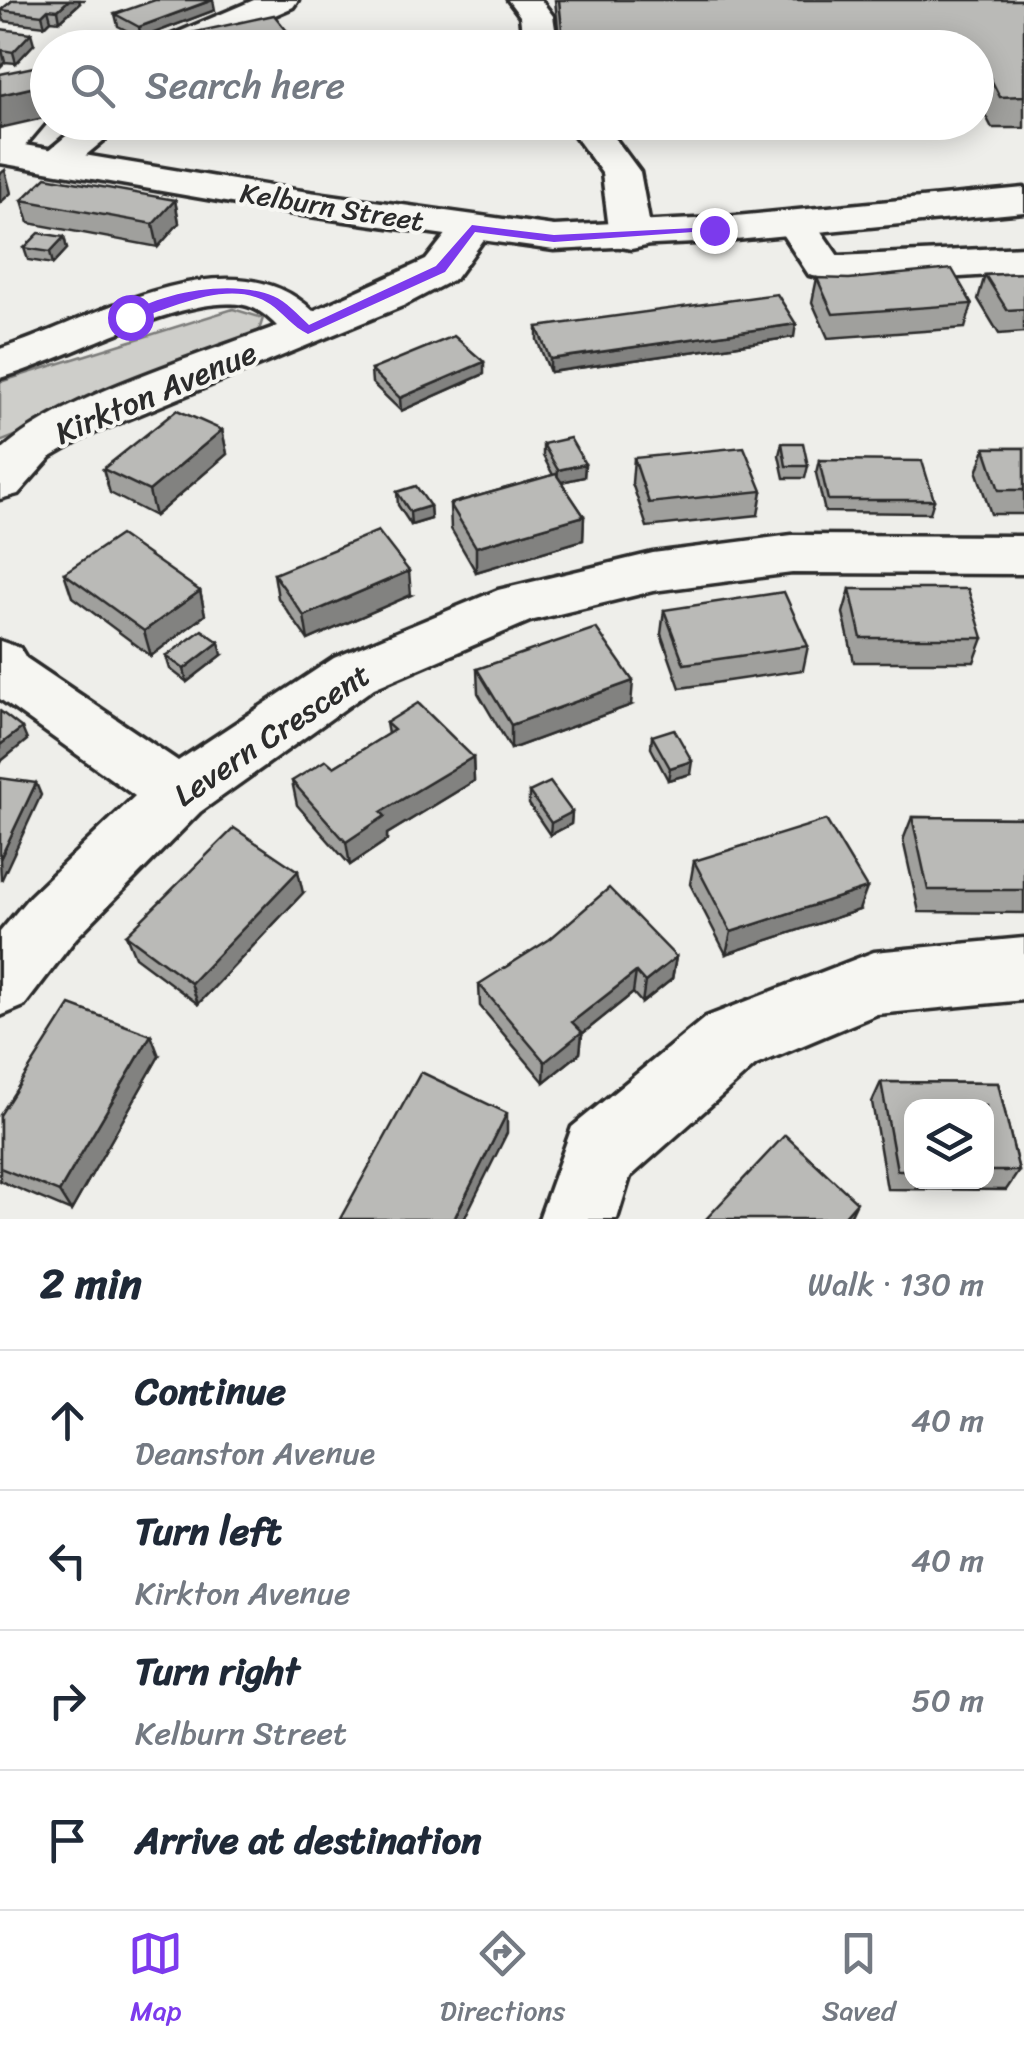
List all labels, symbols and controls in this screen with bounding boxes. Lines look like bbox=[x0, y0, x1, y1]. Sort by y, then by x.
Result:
search box bbox=[30, 30, 994, 140]
text: Search here bbox=[145, 52, 345, 119]
icon: search bbox=[65, 58, 120, 113]
street label: Kelburn Street bbox=[237, 168, 427, 246]
route end bbox=[692, 208, 738, 254]
route start bbox=[108, 295, 154, 341]
street label: Kirkton Avenue bbox=[46, 325, 266, 461]
street label: Levern Crescent bbox=[161, 648, 383, 822]
map controls bbox=[904, 1099, 994, 1189]
button: layers bbox=[904, 1099, 994, 1189]
text: 2 min bbox=[40, 1247, 142, 1321]
text: Walk · 130 m bbox=[808, 1256, 984, 1313]
text: Continue bbox=[135, 1358, 286, 1425]
text: 40 m bbox=[911, 1392, 984, 1449]
icon: ahead bbox=[40, 1393, 95, 1448]
text: Deanston Avenue bbox=[135, 1425, 375, 1482]
text: Turn left bbox=[135, 1498, 281, 1565]
text: 40 m bbox=[911, 1532, 984, 1589]
icon: left bbox=[40, 1533, 95, 1588]
text: Kirkton Avenue bbox=[135, 1565, 350, 1622]
text: Turn right bbox=[135, 1638, 300, 1705]
text: 50 m bbox=[911, 1672, 984, 1729]
icon: right bbox=[40, 1673, 95, 1728]
text: Kelburn Street bbox=[135, 1705, 347, 1762]
text: Arrive at destination bbox=[135, 1807, 482, 1874]
icon: arrive bbox=[40, 1813, 95, 1868]
tab: Map bbox=[128, 1926, 183, 2035]
tab: Directions bbox=[440, 1926, 565, 2035]
tab: Saved bbox=[822, 1926, 896, 2035]

